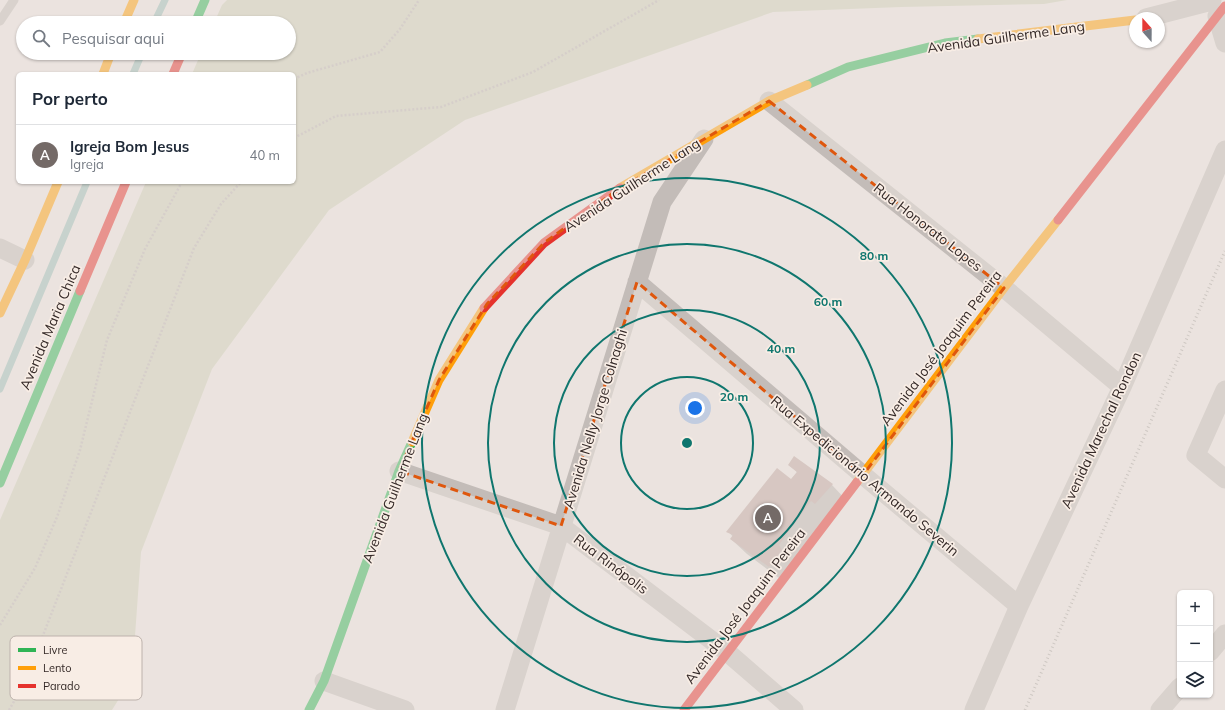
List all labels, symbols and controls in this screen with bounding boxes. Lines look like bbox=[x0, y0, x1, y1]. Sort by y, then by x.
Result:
north arrow bbox=[1129, 12, 1165, 48]
search box bbox=[16, 16, 296, 60]
street label: Avenida Guilherme Lang bbox=[926, 17, 1086, 57]
icon: search bbox=[30, 27, 52, 49]
text: Pesquisar aqui bbox=[62, 29, 164, 48]
text: Por perto bbox=[32, 88, 108, 109]
street label: Avenida Guilherme Lang bbox=[560, 134, 704, 236]
text: Igreja Bom Jesus bbox=[70, 137, 189, 156]
text: A bbox=[40, 147, 50, 163]
text: 40 m bbox=[250, 147, 280, 163]
text: Igreja bbox=[70, 156, 104, 172]
street label: Rua Honorato Lopes bbox=[870, 179, 986, 275]
text: 80 m bbox=[860, 248, 888, 263]
street label: Avenida Maria Chica bbox=[16, 262, 84, 392]
street label: Avenida José Joaquim Pereira bbox=[877, 267, 1005, 429]
text: 60 m bbox=[814, 294, 842, 309]
street label: Avenida Nelly Jorge Colnaghi bbox=[559, 327, 631, 511]
text: 40 m bbox=[767, 341, 795, 356]
street label: Avenida Marechal Rondon bbox=[1057, 349, 1145, 511]
text: 20 m bbox=[720, 389, 748, 404]
street label: Rua Expedicionário Armando Severin bbox=[768, 392, 962, 560]
your location bbox=[685, 398, 705, 418]
street label: Avenida Guilherme Lang bbox=[358, 411, 432, 565]
centre of rings bbox=[680, 436, 694, 450]
pin: A bbox=[755, 503, 781, 533]
street label: Avenida José Joaquim Pereira bbox=[681, 525, 809, 687]
street label: Rua Rinópolis bbox=[570, 530, 652, 598]
map controls bbox=[1177, 590, 1213, 698]
button: + bbox=[1177, 590, 1213, 626]
button: − bbox=[1177, 626, 1213, 662]
legend bbox=[10, 636, 142, 700]
text: Livre bbox=[43, 643, 67, 657]
text: Lento bbox=[43, 661, 71, 675]
button: layers bbox=[1177, 662, 1213, 698]
text: Parado bbox=[43, 679, 80, 693]

